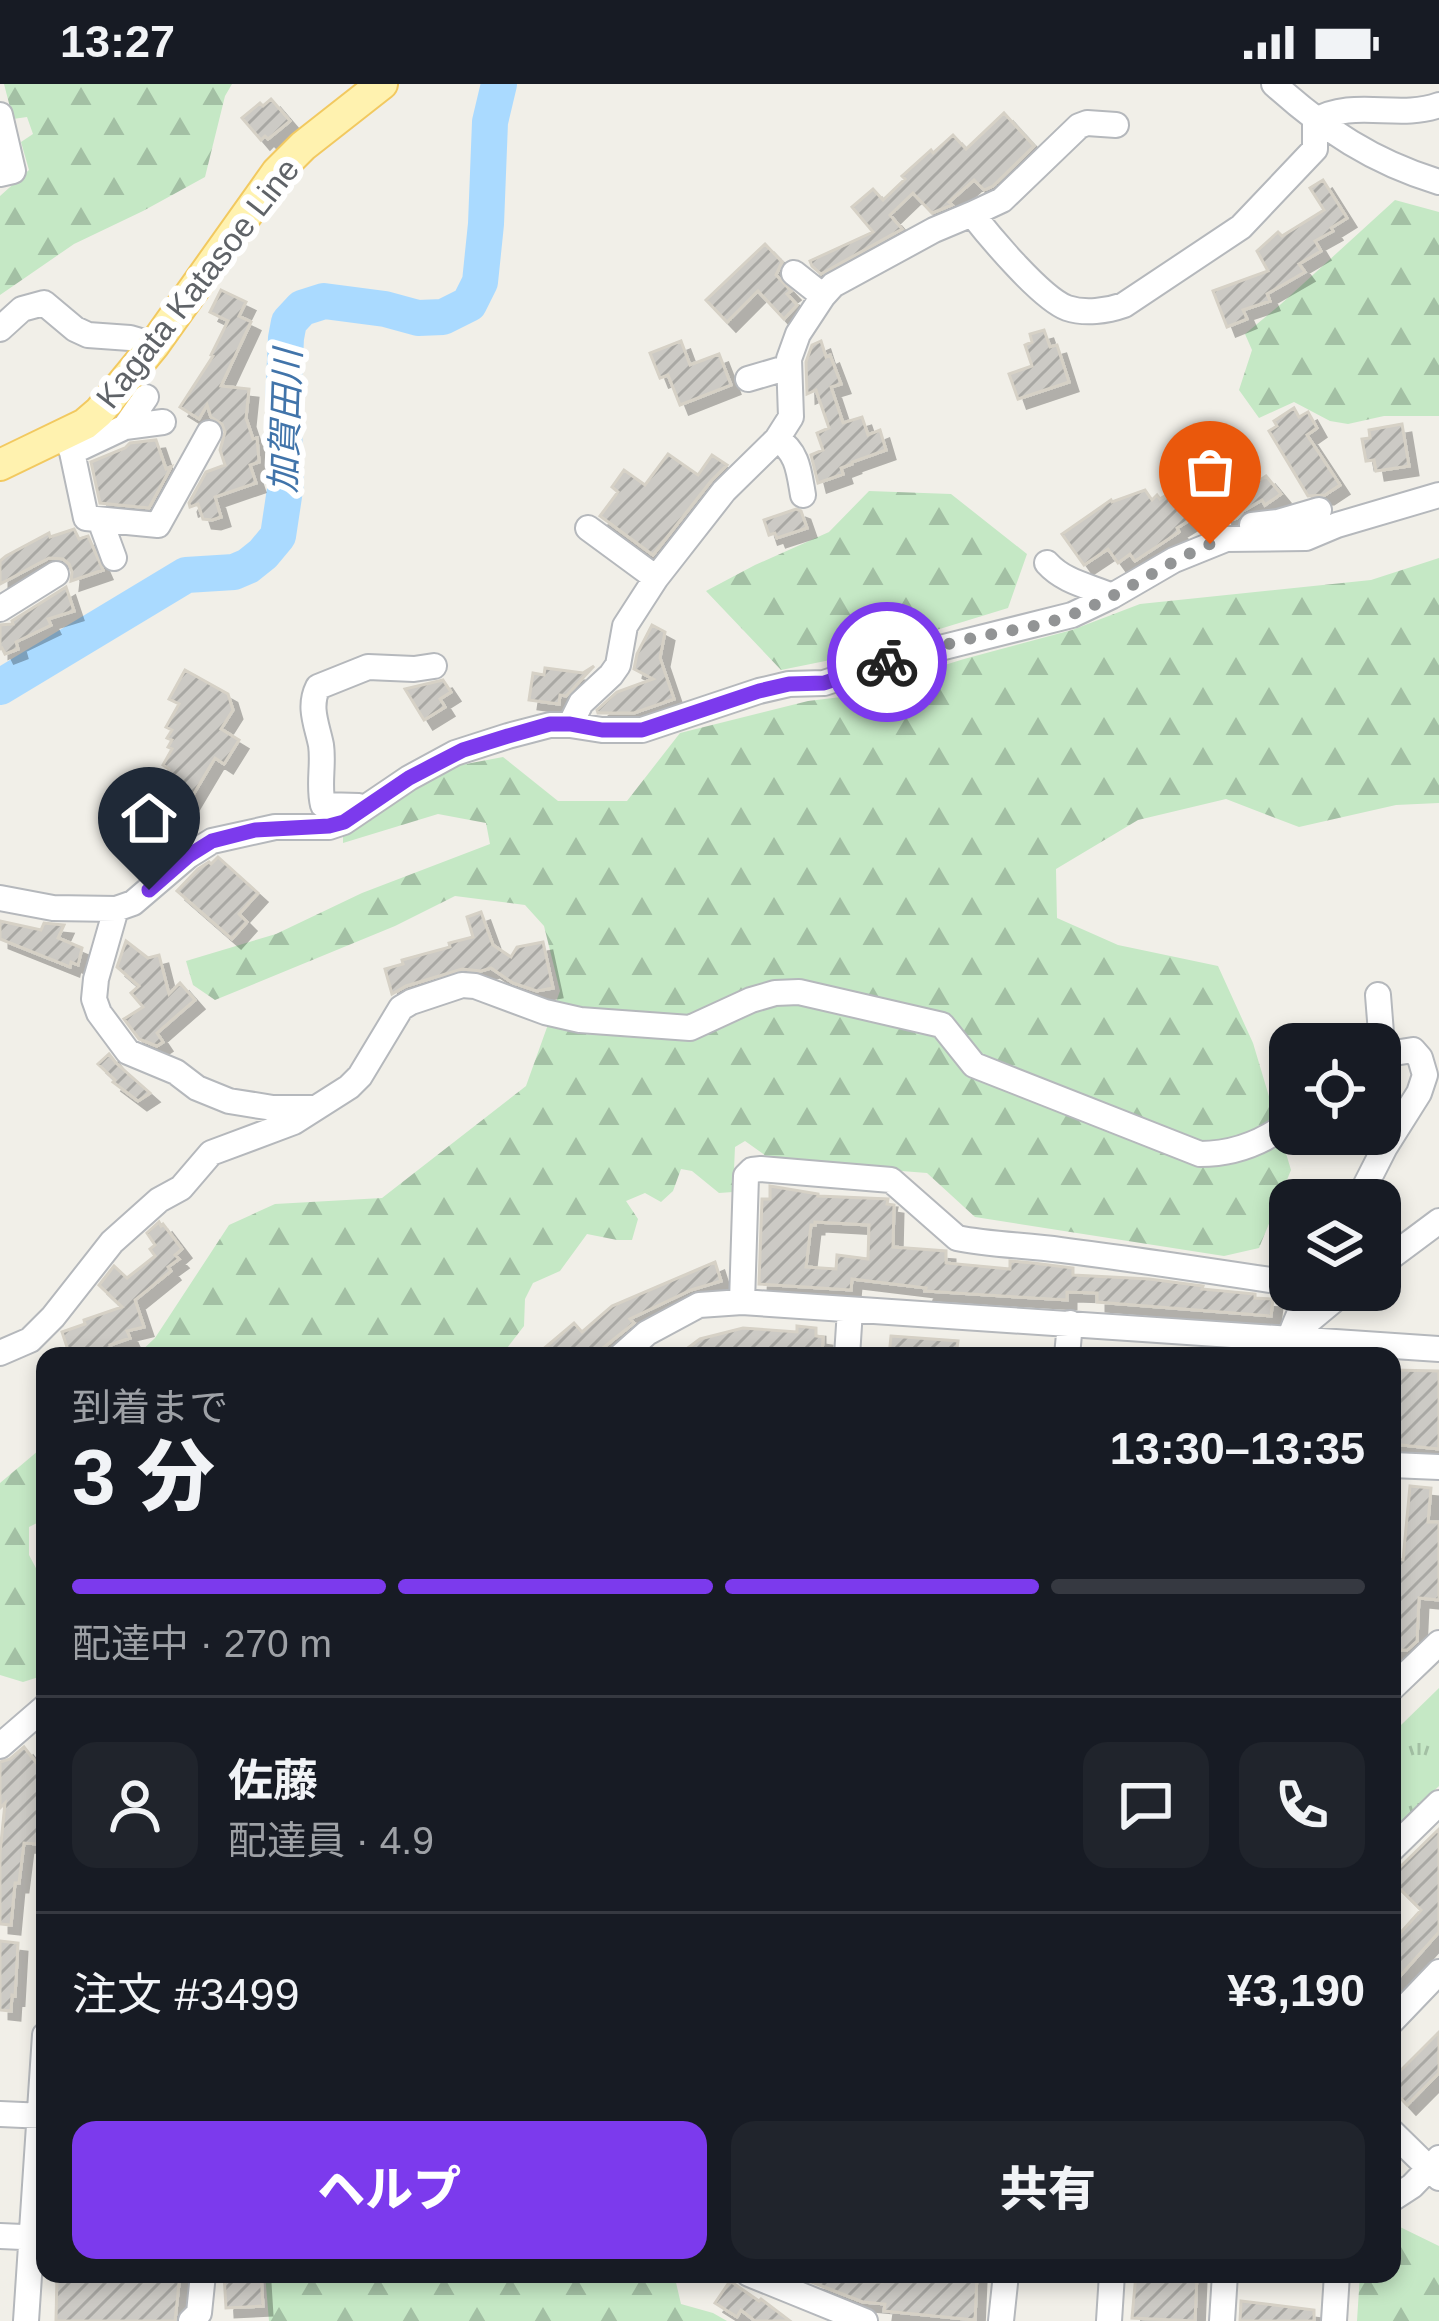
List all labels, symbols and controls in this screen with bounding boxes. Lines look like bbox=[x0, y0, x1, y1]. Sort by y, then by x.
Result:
text: 13:27 bbox=[60, 16, 175, 67]
street label: Kagata Katasoe Line bbox=[88, 151, 306, 415]
water label: 加賀田川 bbox=[262, 344, 309, 494]
pin bbox=[1159, 421, 1261, 544]
icon: bag bbox=[1177, 439, 1243, 505]
courier bbox=[827, 602, 947, 722]
icon: bike bbox=[854, 629, 920, 695]
pin bbox=[98, 767, 200, 890]
icon: home bbox=[116, 785, 182, 851]
map controls bbox=[1269, 1023, 1401, 1311]
button: locate bbox=[1269, 1023, 1401, 1155]
button: layers bbox=[1269, 1179, 1401, 1311]
text: 到着まで bbox=[72, 1386, 228, 1429]
text: 13:30–13:35 bbox=[1110, 1423, 1365, 1474]
text: 3 分 bbox=[72, 1433, 215, 1521]
text: 配達中 · 270 m bbox=[72, 1622, 332, 1665]
button: person bbox=[72, 1742, 198, 1868]
button: chat bbox=[1083, 1742, 1209, 1868]
button: phone bbox=[1239, 1742, 1365, 1868]
text: 佐藤 bbox=[228, 1755, 318, 1806]
text: 配達員 · 4.9 bbox=[228, 1819, 434, 1862]
text: ¥3,190 bbox=[1227, 1965, 1365, 2016]
text: 注文 #3499 bbox=[72, 1969, 300, 2020]
button: ヘルプ bbox=[72, 2121, 707, 2259]
button: 共有 bbox=[731, 2121, 1365, 2259]

